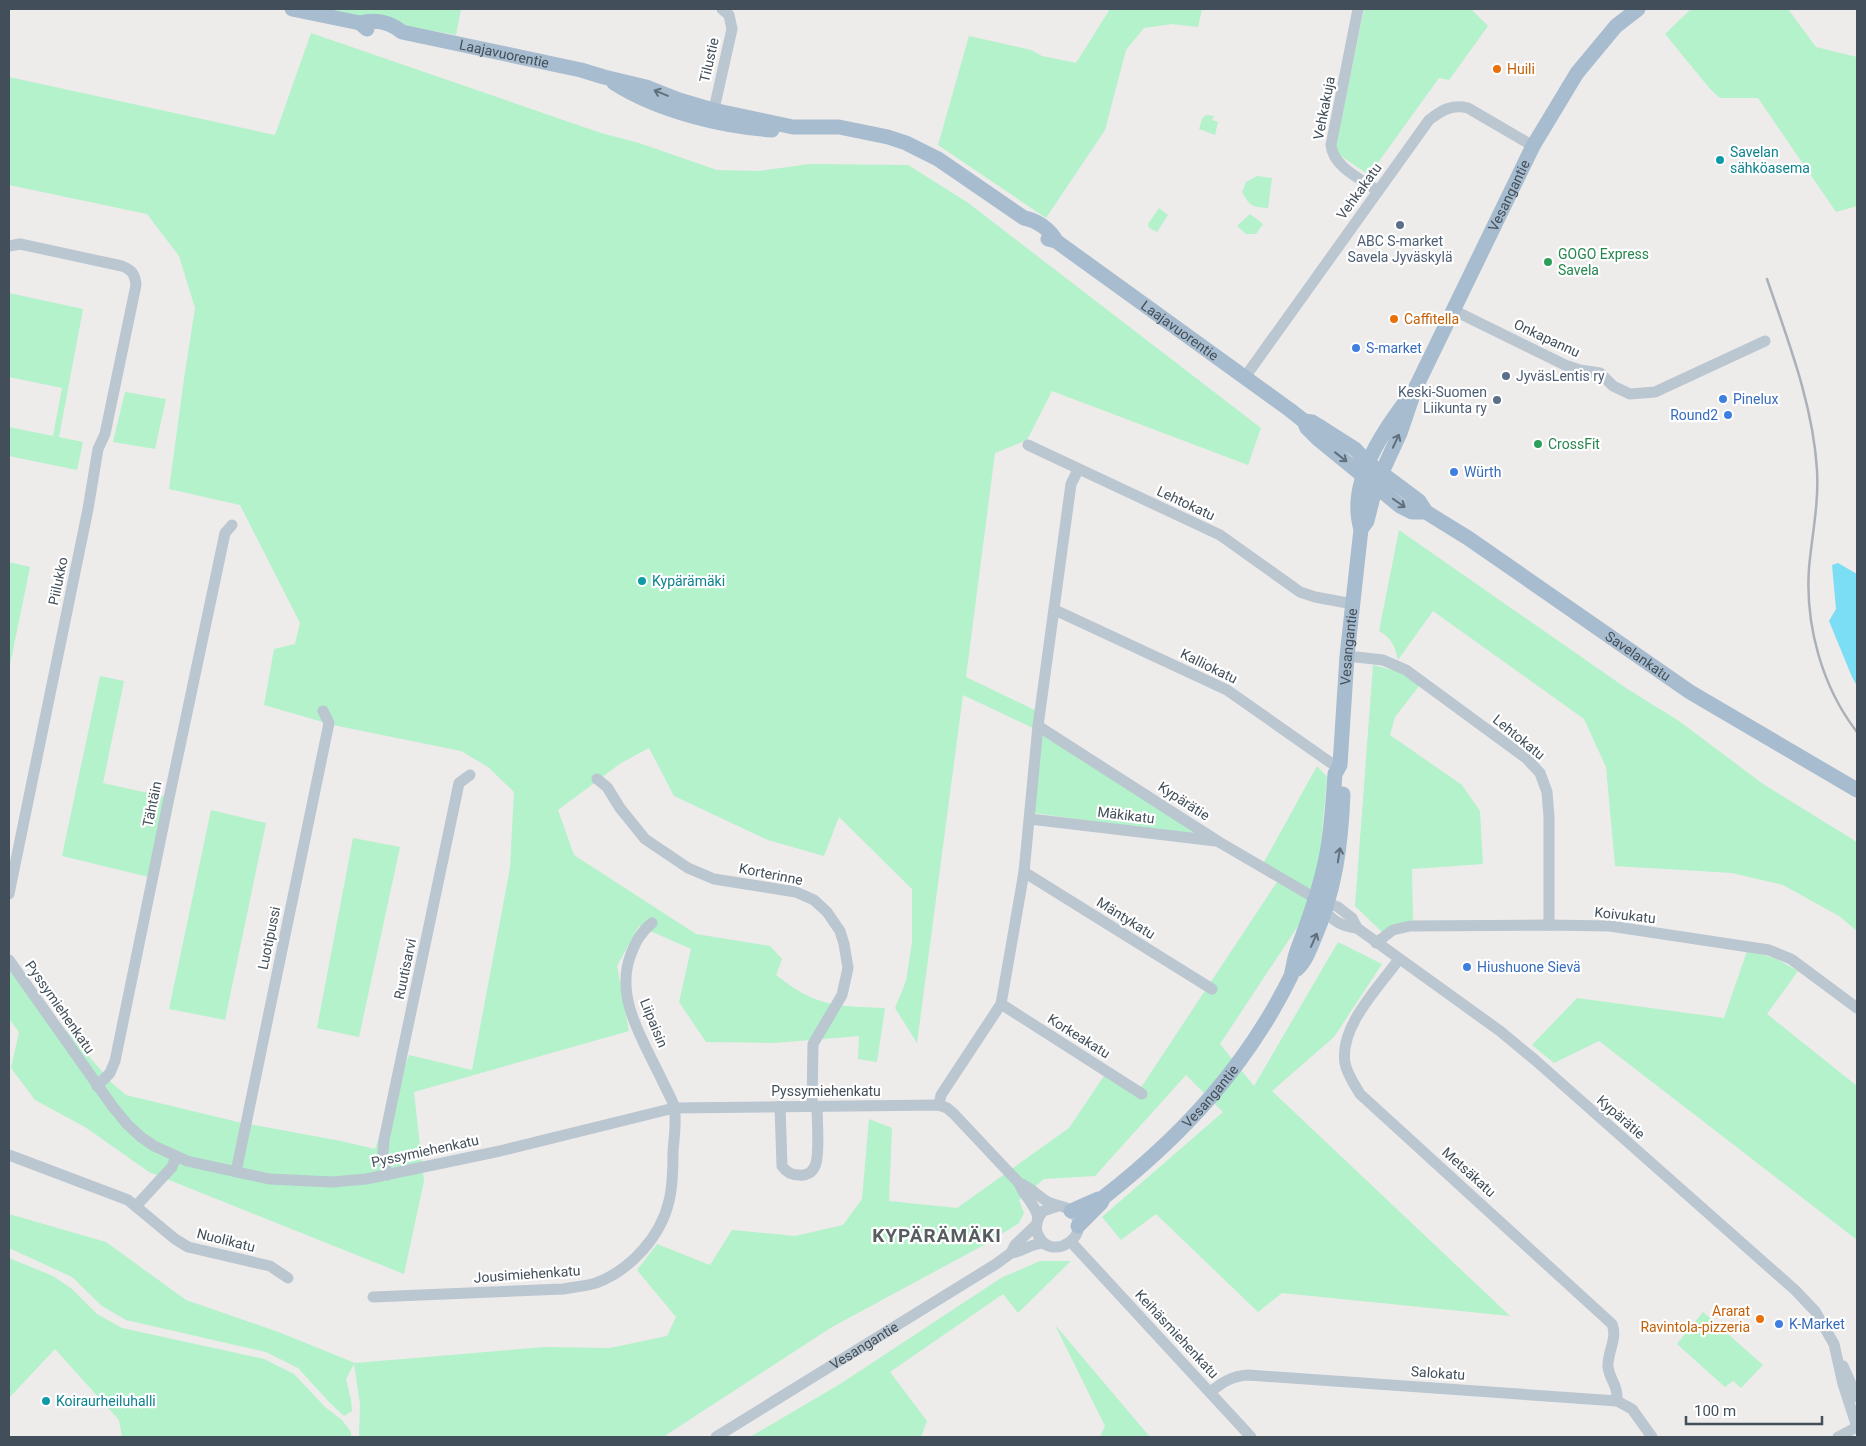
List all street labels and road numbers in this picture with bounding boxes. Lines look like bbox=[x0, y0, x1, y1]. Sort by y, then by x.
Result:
street label: Laajavuorentie bbox=[458, 36, 550, 71]
street label: Tilustie bbox=[696, 36, 722, 84]
street label: Vehkakuja bbox=[1310, 75, 1338, 141]
street label: Vesangantie bbox=[1485, 157, 1533, 234]
street label: Vehkakatu bbox=[1333, 160, 1385, 222]
street label: Laajavuorentie bbox=[1138, 297, 1222, 364]
street label: Onkapannu bbox=[1512, 316, 1582, 360]
street label: Lehtokatu bbox=[1154, 483, 1218, 523]
street label: Piilukko bbox=[45, 555, 71, 607]
street label: Vesangantie bbox=[1337, 607, 1360, 686]
street label: Savelankatu bbox=[1602, 628, 1674, 684]
street label: Kalliokatu bbox=[1178, 645, 1240, 687]
street label: Lehtokatu bbox=[1490, 711, 1548, 763]
street label: Kypärätie bbox=[1155, 778, 1213, 824]
street label: Tähtäin bbox=[139, 780, 165, 828]
street label: Mäkikatu bbox=[1097, 804, 1155, 826]
street label: Korterinne bbox=[738, 860, 804, 888]
street label: Mäntykatu bbox=[1094, 894, 1158, 942]
street label: Koivukatu bbox=[1594, 904, 1656, 926]
street label: Luotipussi bbox=[254, 905, 284, 971]
street label: Ruutisarvi bbox=[391, 937, 419, 1001]
street label: Pyssymiehenkatu bbox=[22, 958, 98, 1056]
street label: Liipaisin bbox=[637, 996, 671, 1050]
street label: Korkeakatu bbox=[1045, 1011, 1113, 1061]
street label: Vesangantie bbox=[1179, 1062, 1242, 1131]
street label: Pyssymiehenkatu bbox=[771, 1083, 881, 1099]
street label: Kypärätie bbox=[1594, 1092, 1648, 1142]
street label: Pyssymiehenkatu bbox=[370, 1132, 480, 1170]
street label: Metsäkatu bbox=[1439, 1144, 1499, 1200]
street label: Nuolikatu bbox=[195, 1225, 257, 1255]
street label: Jousimiehenkatu bbox=[473, 1262, 581, 1286]
street label: Keihäsmiehenkatu bbox=[1132, 1287, 1222, 1381]
street label: Vesangantie bbox=[827, 1318, 901, 1373]
street label: Salokatu bbox=[1410, 1363, 1466, 1383]

